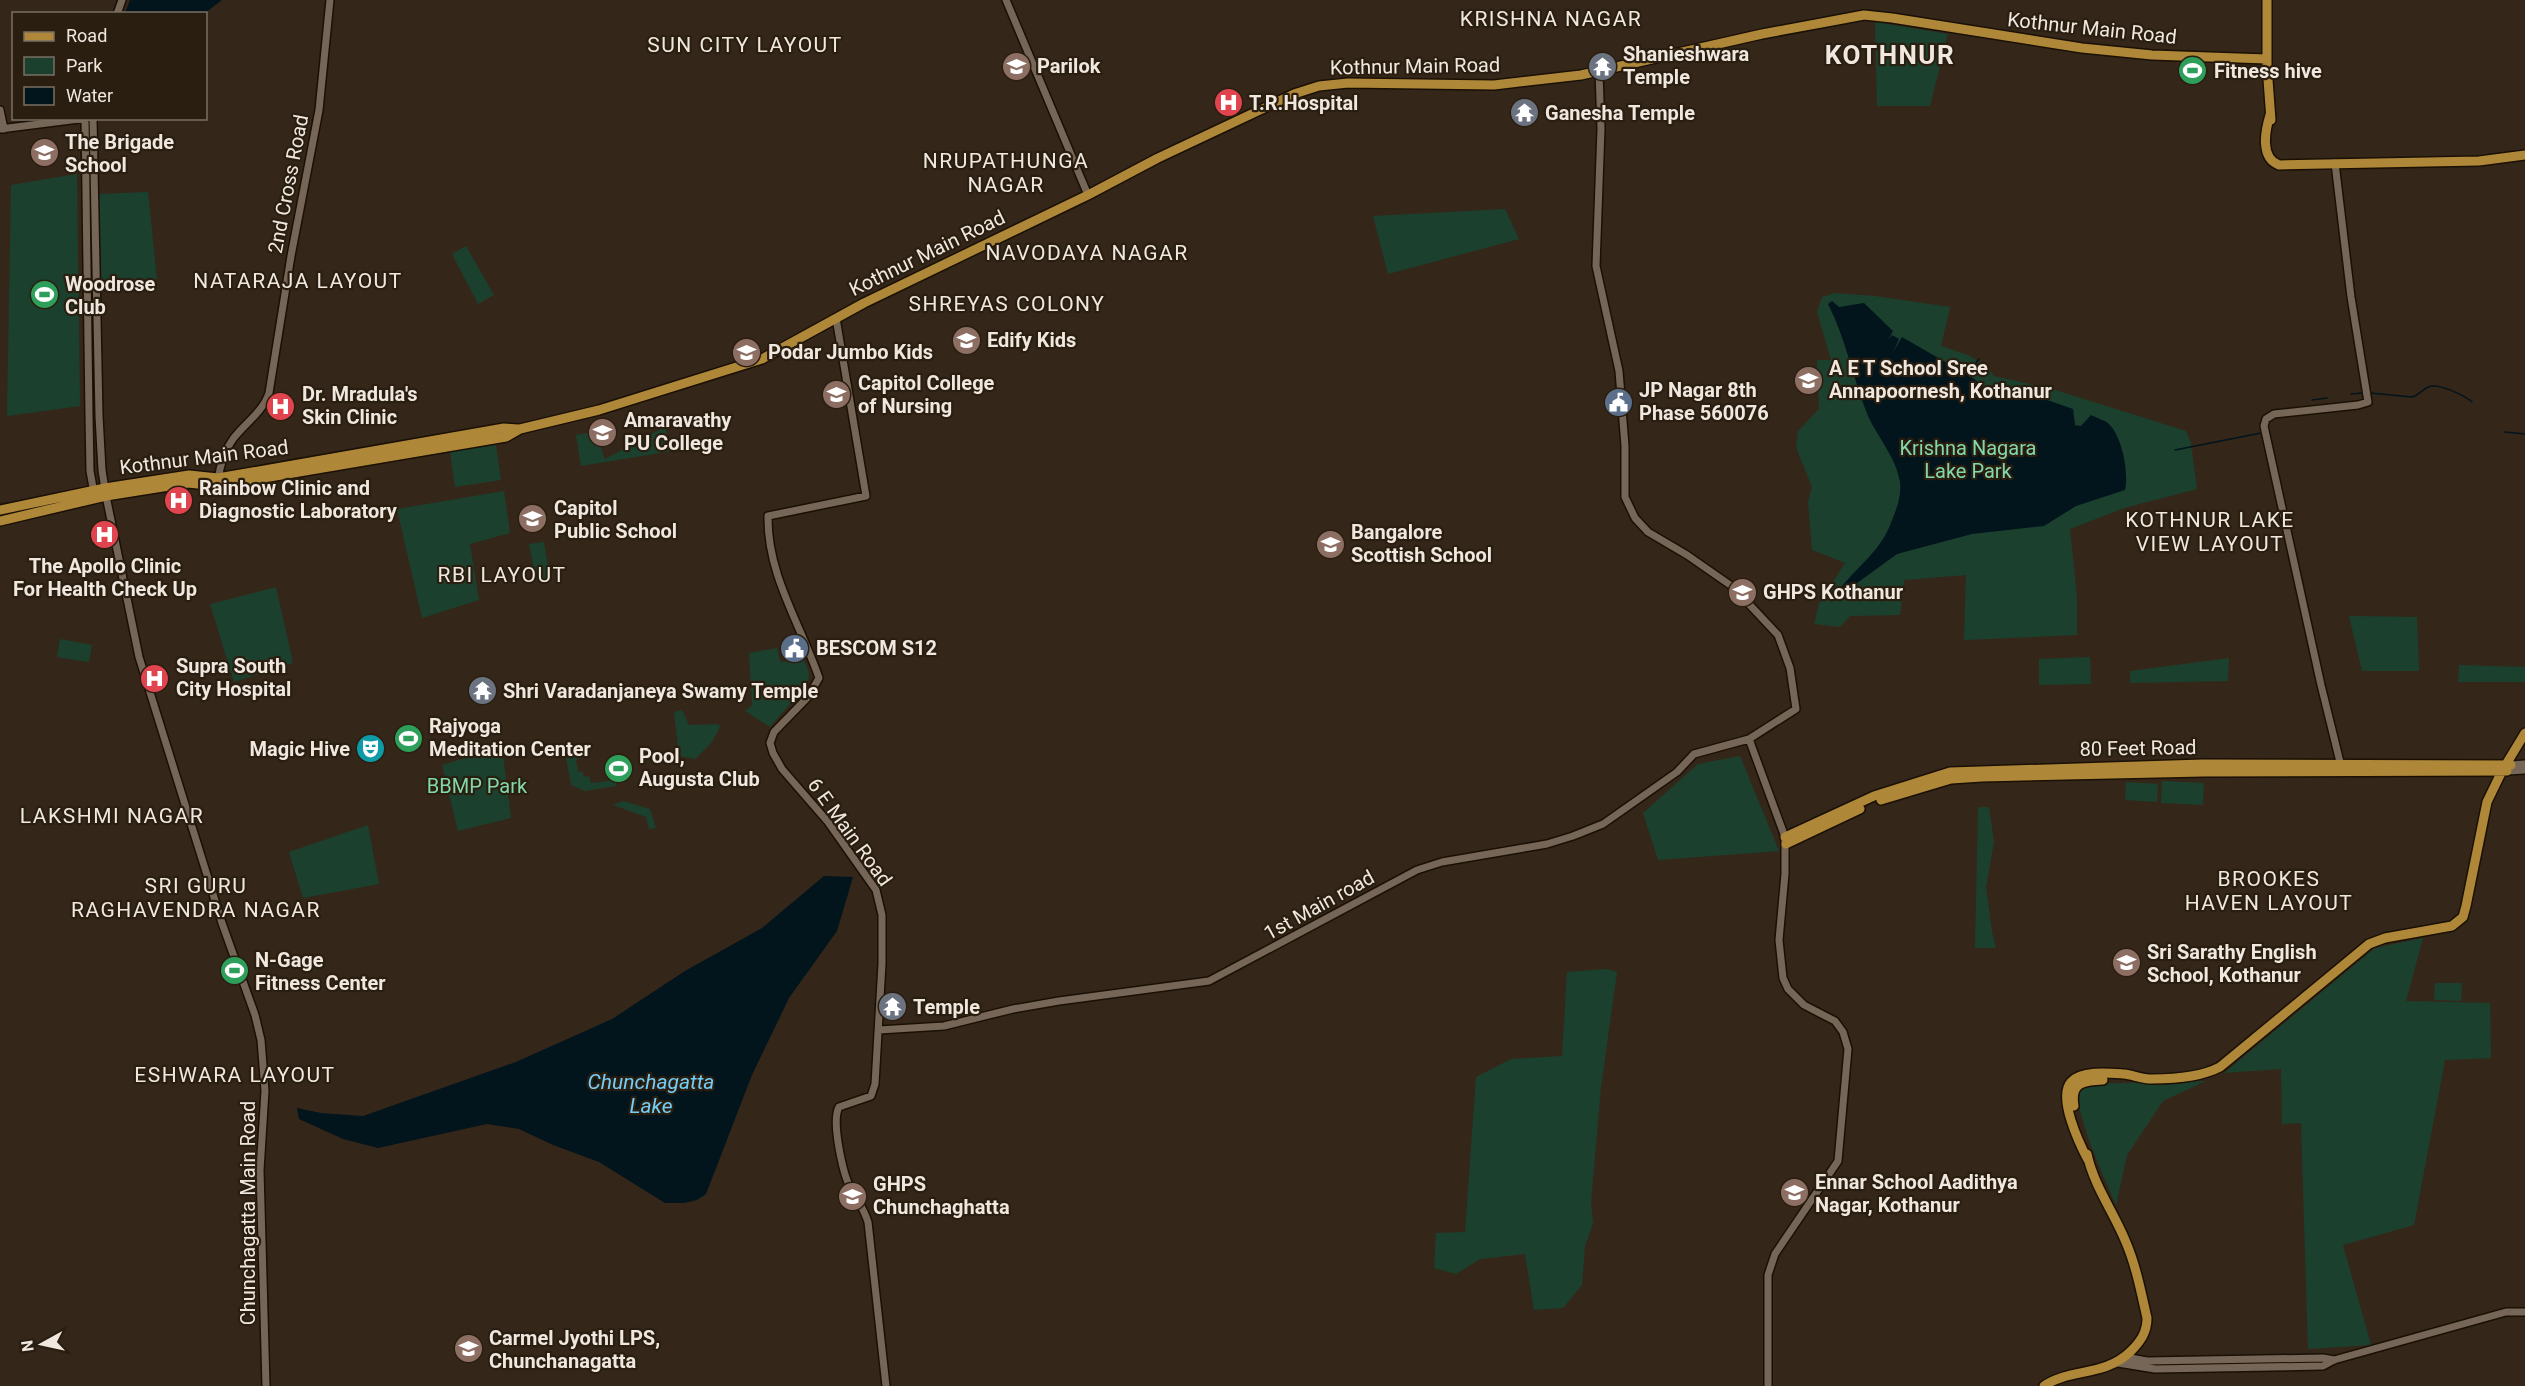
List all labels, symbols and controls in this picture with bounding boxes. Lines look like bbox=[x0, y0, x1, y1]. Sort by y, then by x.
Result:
district label: KRISHNA NAGAR bbox=[1460, 7, 1642, 31]
street label: Kothnur Main Road bbox=[2006, 7, 2178, 49]
legend bbox=[12, 12, 207, 120]
text: Road bbox=[66, 25, 107, 46]
district label: SUN CITY LAYOUT bbox=[647, 33, 843, 57]
district label: KOTHNUR bbox=[1825, 40, 1955, 70]
place label: Shanieshwara Temple bbox=[1623, 42, 1749, 89]
school or university icon: Parilok bbox=[1000, 50, 1032, 82]
temple icon: Shanieshwara Temple bbox=[1586, 50, 1618, 82]
street label: Kothnur Main Road bbox=[1330, 53, 1500, 79]
place label: Parilok bbox=[1037, 54, 1101, 78]
text: Park bbox=[66, 55, 103, 76]
sports icon: Fitness hive bbox=[2177, 55, 2209, 87]
place label: Fitness hive bbox=[2214, 59, 2322, 83]
text: Water bbox=[66, 85, 113, 106]
hospital icon: T.R.Hospital bbox=[1212, 87, 1244, 119]
place label: T.R.Hospital bbox=[1249, 91, 1358, 115]
temple icon: Ganesha Temple bbox=[1508, 97, 1540, 129]
place label: Ganesha Temple bbox=[1545, 101, 1695, 125]
street label: 2nd Cross Road bbox=[263, 112, 313, 256]
place label: The Brigade School bbox=[65, 130, 174, 177]
school or university icon: The Brigade School bbox=[28, 137, 60, 169]
district label: NRUPATHUNGA NAGAR bbox=[923, 149, 1089, 197]
street label: Kothnur Main Road bbox=[845, 205, 1009, 301]
district label: NAVODAYA NAGAR bbox=[985, 241, 1189, 265]
district label: NATARAJA LAYOUT bbox=[193, 269, 403, 293]
place label: Woodrose Club bbox=[65, 272, 156, 319]
sports icon: Woodrose Club bbox=[28, 279, 60, 311]
district label: SHREYAS COLONY bbox=[909, 292, 1105, 316]
school or university icon: Edify Kids bbox=[950, 324, 982, 356]
place label: Edify Kids bbox=[987, 328, 1076, 352]
school or university icon: Podar Jumbo Kids bbox=[731, 336, 763, 368]
place label: Podar Jumbo Kids bbox=[768, 340, 933, 364]
place label: A E T School Sree Annapoornesh, Kothanur bbox=[1829, 356, 2053, 403]
school or university icon: A E T School Sree Annapoornesh, Kothanur bbox=[1792, 364, 1824, 396]
place label: Capitol College of Nursing bbox=[858, 371, 995, 418]
school or university icon: Capitol College of Nursing bbox=[821, 378, 853, 410]
place label: JP Nagar 8th Phase 560076 bbox=[1639, 378, 1769, 425]
place label: Dr. Mradula's Skin Clinic bbox=[302, 382, 418, 429]
public building icon: JP Nagar 8th Phase 560076 bbox=[1602, 386, 1634, 418]
hospital icon: Dr. Mradula's Skin Clinic bbox=[265, 390, 297, 422]
place label: Amaravathy PU College bbox=[624, 408, 732, 455]
school or university icon: Amaravathy PU College bbox=[587, 416, 619, 448]
street label: Kothnur Main Road bbox=[118, 435, 290, 479]
park label: Krishna Nagara Lake Park bbox=[1900, 436, 2036, 483]
place label: Rainbow Clinic and Diagnostic Laboratory bbox=[199, 476, 398, 523]
hospital icon: Rainbow Clinic and Diagnostic Laboratory bbox=[162, 484, 194, 516]
place label: Capitol Public School bbox=[554, 496, 677, 543]
school or university icon: Capitol Public School bbox=[517, 503, 549, 535]
district label: KOTHNUR LAKE VIEW LAYOUT bbox=[2125, 508, 2295, 556]
hospital icon: The Apollo Clinic For Health Check Up bbox=[89, 519, 121, 551]
place label: Bangalore Scottish School bbox=[1351, 520, 1492, 567]
school or university icon: Bangalore Scottish School bbox=[1314, 528, 1346, 560]
place label: The Apollo Clinic For Health Check Up bbox=[13, 554, 197, 601]
district label: RBI LAYOUT bbox=[437, 563, 567, 587]
school or university icon: GHPS Kothanur bbox=[1726, 576, 1758, 608]
place label: GHPS Kothanur bbox=[1763, 580, 1904, 604]
public building icon: BESCOM S12 bbox=[779, 632, 811, 664]
place label: BESCOM S12 bbox=[816, 636, 937, 660]
place label: Supra South City Hospital bbox=[176, 654, 291, 701]
hospital icon: Supra South City Hospital bbox=[139, 662, 171, 694]
temple icon: Shri Varadanjaneya Swamy Temple bbox=[466, 675, 498, 707]
place label: Shri Varadanjaneya Swamy Temple bbox=[503, 679, 818, 703]
place label: Rajyoga Meditation Center bbox=[429, 714, 592, 761]
sports icon: Rajyoga Meditation Center bbox=[392, 722, 424, 754]
theatre icon: Magic Hive bbox=[355, 733, 387, 765]
street label: 80 Feet Road bbox=[2079, 735, 2197, 761]
place label: Magic Hive bbox=[249, 737, 350, 761]
place label: Pool, Augusta Club bbox=[639, 744, 760, 791]
sports icon: Pool, Augusta Club bbox=[602, 752, 634, 784]
street label: 6 E Main Road bbox=[803, 773, 897, 891]
park label: BBMP Park bbox=[427, 774, 528, 798]
district label: LAKSHMI NAGAR bbox=[20, 804, 204, 828]
street label: 1st Main road bbox=[1260, 865, 1378, 945]
district label: BROOKES HAVEN LAYOUT bbox=[2185, 867, 2353, 915]
district label: SRI GURU RAGHAVENDRA NAGAR bbox=[71, 874, 321, 922]
place label: Sri Sarathy English School, Kothanur bbox=[2147, 940, 2317, 987]
school or university icon: Sri Sarathy English School, Kothanur bbox=[2110, 947, 2142, 979]
place label: N-Gage Fitness Center bbox=[255, 948, 386, 995]
sports icon: N-Gage Fitness Center bbox=[218, 955, 250, 987]
temple icon: Temple bbox=[876, 991, 908, 1023]
place label: Temple bbox=[913, 995, 980, 1019]
district label: ESHWARA LAYOUT bbox=[134, 1063, 336, 1087]
water label: Chunchagatta Lake bbox=[588, 1070, 714, 1118]
street label: Chunchagatta Main Road bbox=[236, 1101, 260, 1325]
place label: Ennar School Aadithya Nagar, Kothanur bbox=[1815, 1170, 2018, 1217]
place label: GHPS Chunchaghatta bbox=[873, 1172, 1010, 1219]
school or university icon: Ennar School Aadithya Nagar, Kothanur bbox=[1778, 1177, 1810, 1209]
school or university icon: GHPS Chunchaghatta bbox=[836, 1180, 868, 1212]
north arrow bbox=[12, 1314, 72, 1374]
place label: Carmel Jyothi LPS, Chunchanagatta bbox=[489, 1326, 660, 1373]
school or university icon: Carmel Jyothi LPS, Chunchanagatta bbox=[452, 1333, 484, 1365]
text: N bbox=[17, 1339, 38, 1353]

